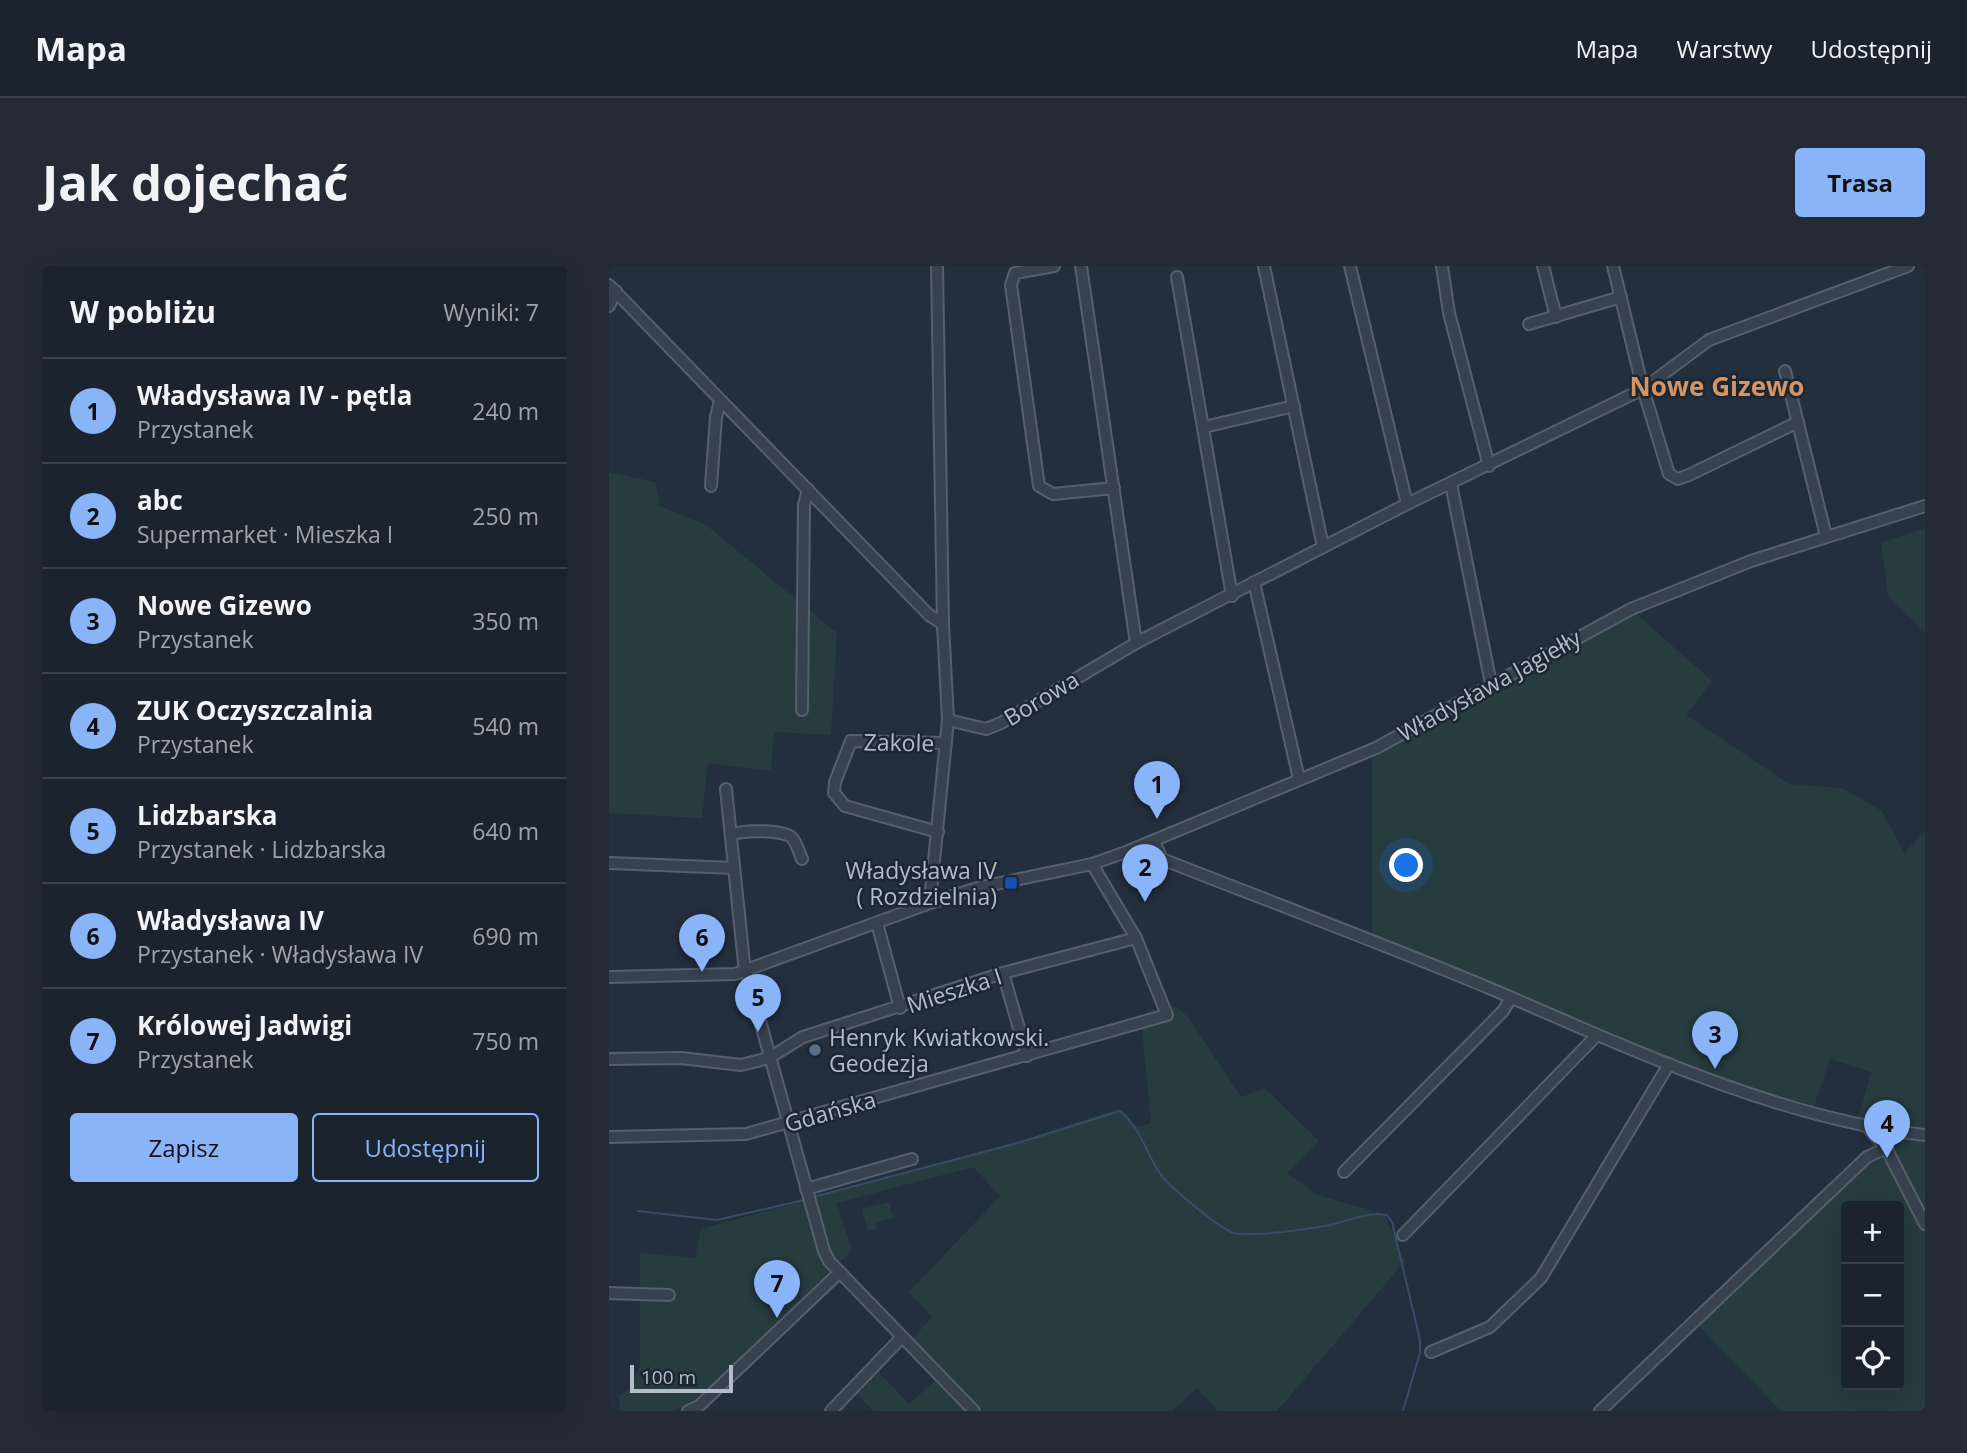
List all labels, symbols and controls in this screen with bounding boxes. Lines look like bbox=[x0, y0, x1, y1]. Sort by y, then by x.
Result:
text: Mapa bbox=[35, 26, 127, 71]
text: Mapa bbox=[1576, 32, 1638, 65]
text: Warstwy bbox=[1676, 32, 1772, 65]
text: Udostępnij bbox=[1810, 32, 1932, 65]
button: Trasa bbox=[1795, 148, 1925, 217]
text: Jak dojechać bbox=[42, 149, 348, 215]
text: W pobliżu bbox=[70, 291, 216, 332]
text: Wyniki: 7 bbox=[443, 296, 539, 328]
district label: Nowe Gizewo bbox=[1630, 368, 1804, 404]
text: Władysława IV - pętla bbox=[137, 377, 412, 413]
text: 1 bbox=[86, 395, 100, 427]
text: 240 m bbox=[472, 395, 539, 427]
text: Przystanek bbox=[137, 413, 254, 445]
text: abc bbox=[137, 482, 183, 518]
text: 2 bbox=[86, 500, 100, 532]
text: 250 m bbox=[472, 500, 539, 532]
text: Supermarket · Mieszka I bbox=[137, 518, 393, 550]
text: Nowe Gizewo bbox=[137, 587, 312, 623]
text: 3 bbox=[86, 605, 100, 637]
text: 350 m bbox=[472, 605, 539, 637]
street label: Władysława Jagiełły bbox=[1392, 621, 1587, 749]
text: Przystanek bbox=[137, 623, 254, 655]
street label: Borowa bbox=[997, 663, 1085, 733]
text: ZUK Oczyszczalnia bbox=[137, 692, 373, 728]
text: 4 bbox=[86, 710, 100, 742]
text: 540 m bbox=[472, 710, 539, 742]
street label: Zakole bbox=[863, 725, 935, 759]
text: Przystanek bbox=[137, 728, 254, 760]
pin: 1 bbox=[1134, 761, 1180, 819]
text: Lidzbarska bbox=[137, 797, 277, 833]
text: 5 bbox=[86, 815, 100, 847]
text: 640 m bbox=[472, 815, 539, 847]
text: Przystanek · Lidzbarska bbox=[137, 833, 386, 865]
pin: 2 bbox=[1122, 844, 1168, 902]
your location bbox=[1389, 848, 1423, 882]
place label: Władysława IV ( Rozdzielnia) bbox=[845, 854, 997, 912]
marker: Władysława IV ( Rozdzielnia) bbox=[1003, 875, 1019, 891]
text: Władysława IV bbox=[137, 902, 324, 938]
pin: 6 bbox=[679, 914, 725, 972]
text: 6 bbox=[86, 920, 100, 952]
text: 690 m bbox=[472, 920, 539, 952]
text: Przystanek · Władysława IV bbox=[137, 938, 423, 970]
street label: Mieszka I bbox=[902, 960, 1006, 1020]
pin: 5 bbox=[735, 974, 781, 1032]
text: Królowej Jadwigi bbox=[137, 1007, 352, 1043]
pin: 3 bbox=[1692, 1011, 1738, 1069]
place label: Henryk Kwiatkowski. Geodezja bbox=[829, 1021, 1049, 1079]
text: 7 bbox=[86, 1025, 100, 1057]
text: 750 m bbox=[472, 1025, 539, 1057]
marker: Henryk Kwiatkowski. Geodezja bbox=[807, 1042, 823, 1058]
text: Przystanek bbox=[137, 1043, 254, 1075]
street label: Gdańska bbox=[781, 1083, 879, 1139]
pin: 4 bbox=[1864, 1100, 1910, 1158]
button: Zapisz bbox=[70, 1113, 298, 1182]
button: Udostępnij bbox=[312, 1113, 539, 1182]
map controls bbox=[1841, 1201, 1904, 1390]
button: + bbox=[1841, 1201, 1904, 1264]
pin: 7 bbox=[754, 1260, 800, 1318]
button: − bbox=[1841, 1264, 1904, 1327]
button: locate bbox=[1841, 1327, 1904, 1390]
scale bar bbox=[630, 1362, 733, 1394]
text: 100 m bbox=[641, 1364, 696, 1390]

